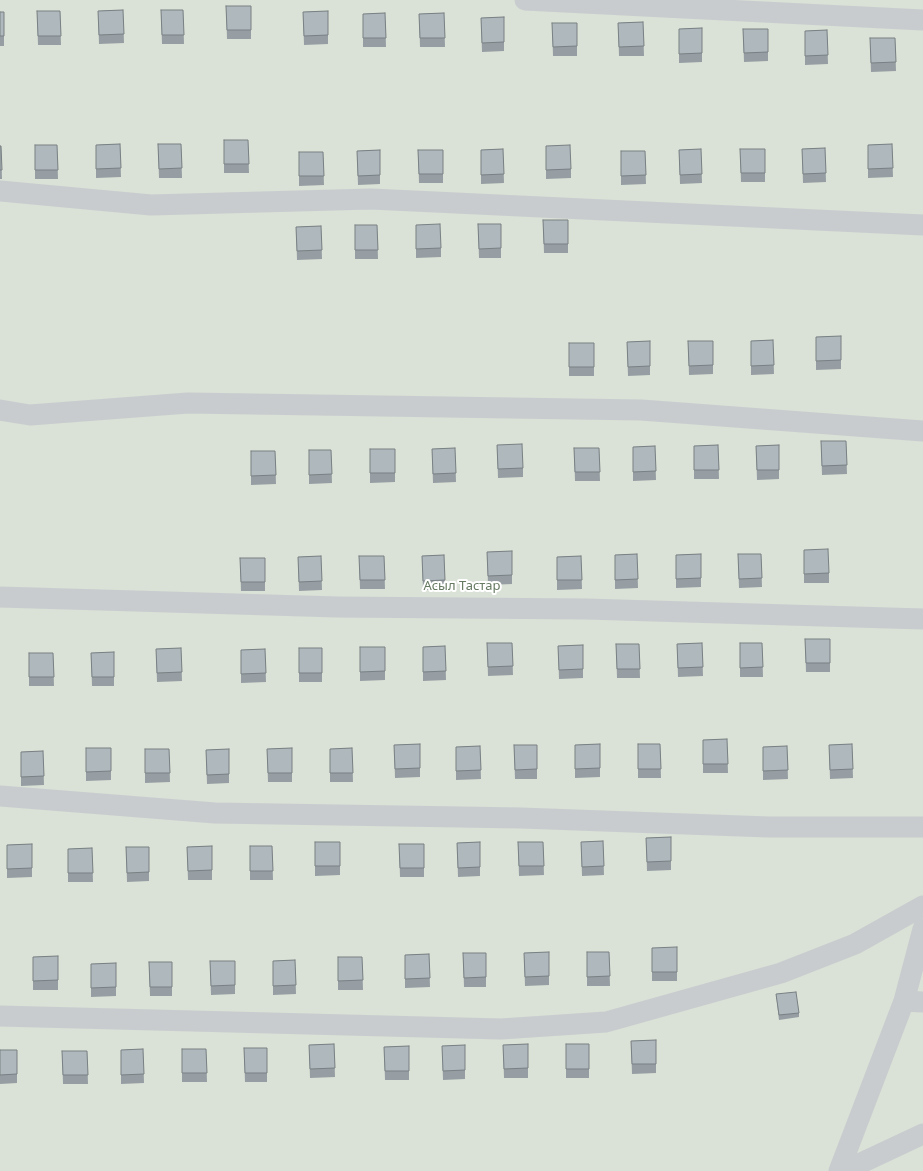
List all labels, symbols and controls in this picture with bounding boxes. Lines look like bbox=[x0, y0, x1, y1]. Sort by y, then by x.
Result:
park label: Асыл Тастар bbox=[424, 578, 500, 594]

